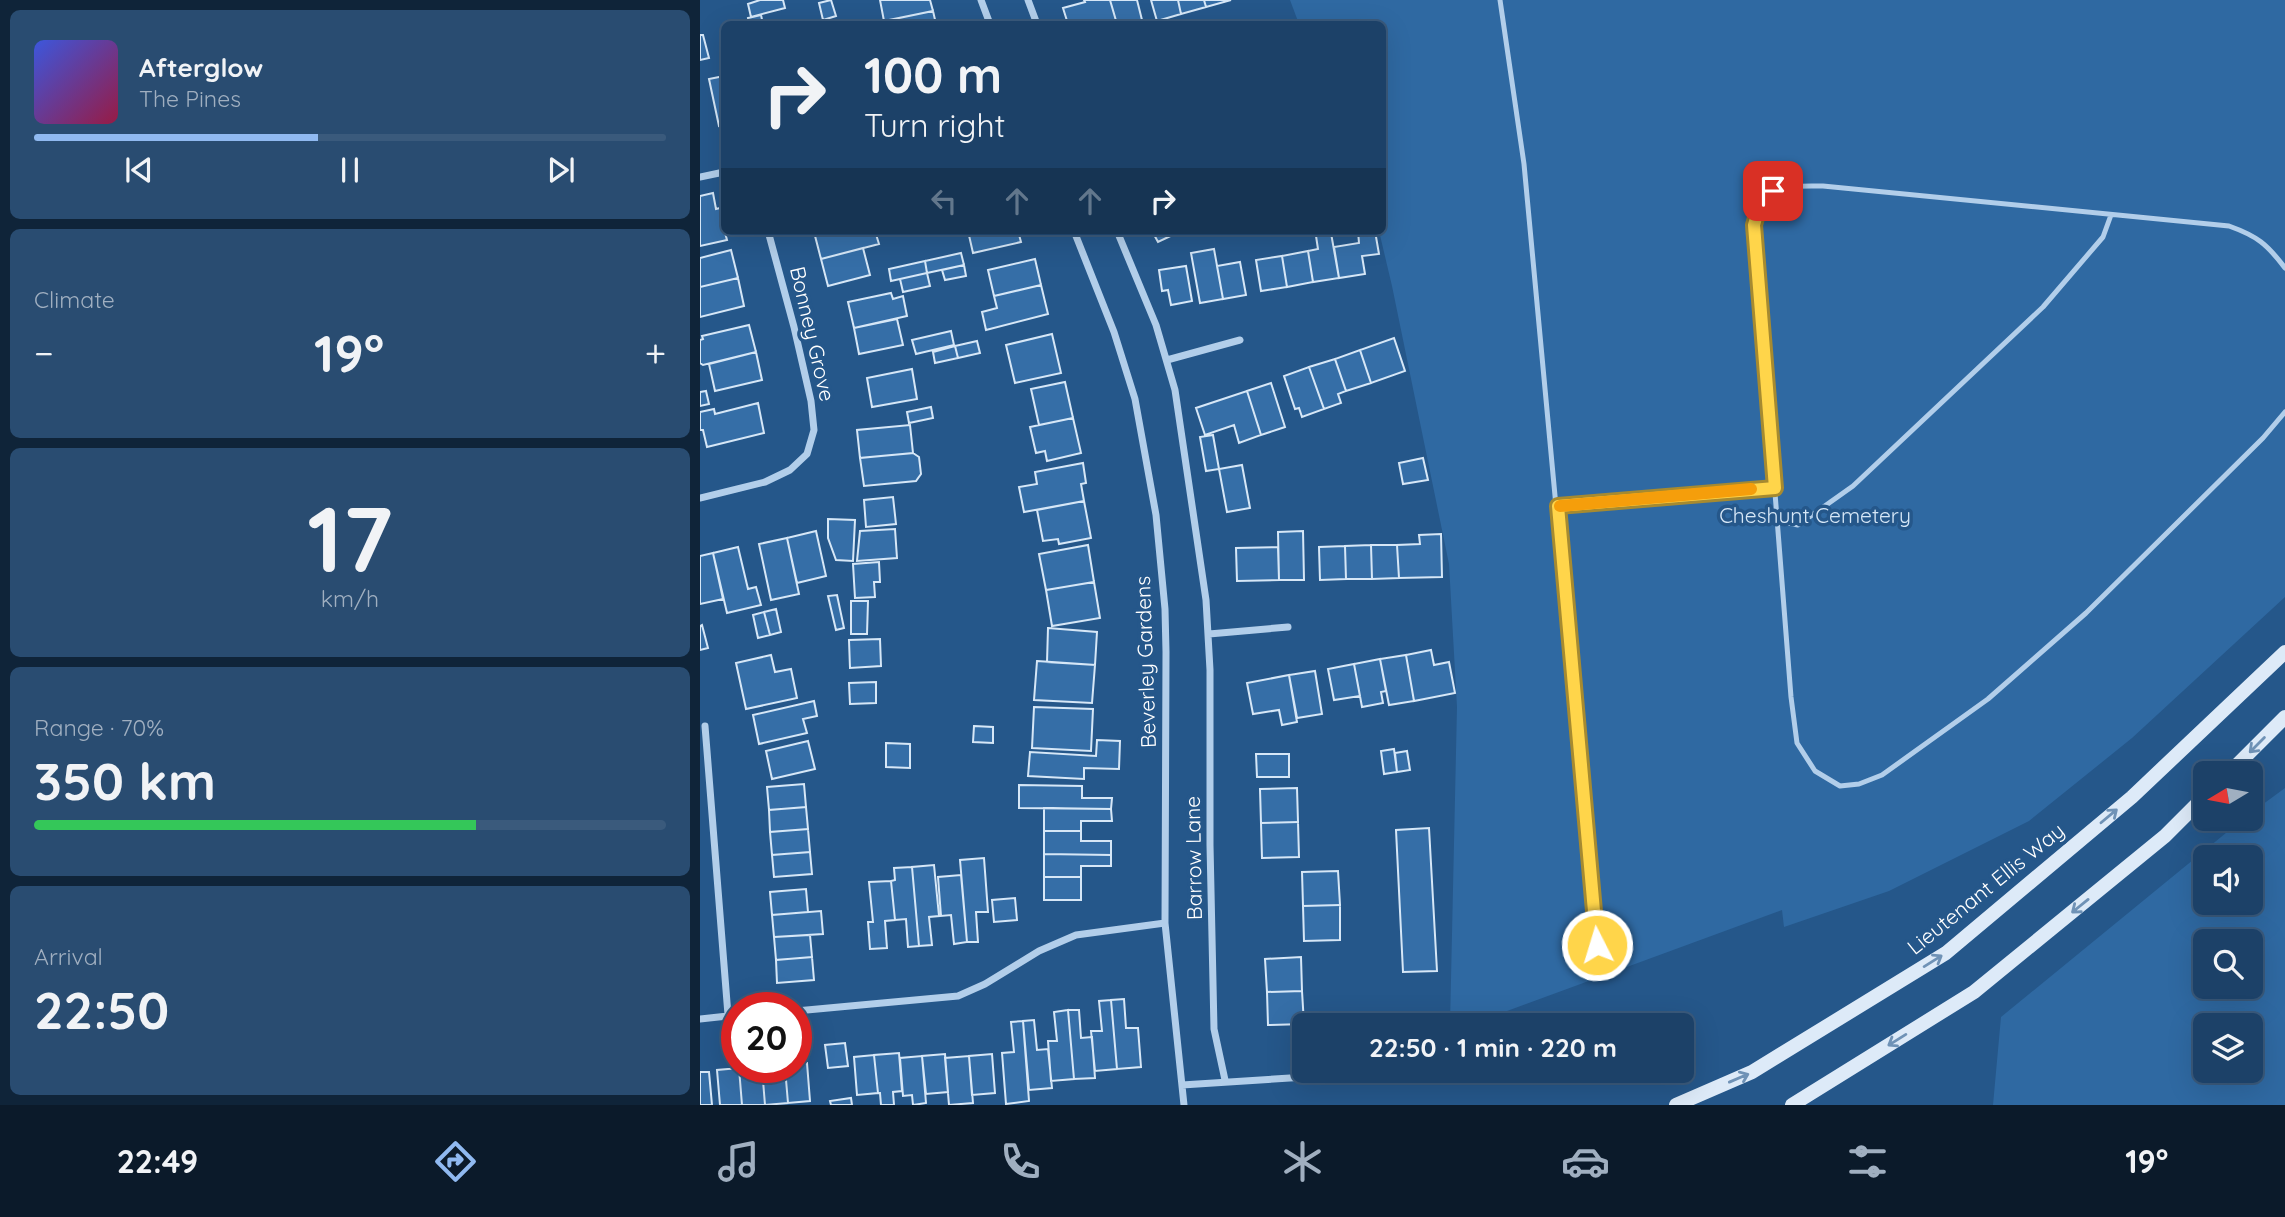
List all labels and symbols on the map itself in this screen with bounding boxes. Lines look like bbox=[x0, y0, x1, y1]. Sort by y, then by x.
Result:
pin bbox=[1743, 161, 1803, 221]
street label: Bonney Grove bbox=[785, 264, 841, 404]
park label: Cheshunt Cemetery bbox=[1719, 502, 1911, 528]
street label: Beverley Gardens bbox=[1129, 576, 1161, 749]
one-way arrow bbox=[2248, 737, 2265, 754]
north arrow bbox=[2193, 761, 2263, 831]
street label: Barrow Lane bbox=[1179, 796, 1207, 920]
one-way arrow bbox=[2100, 809, 2118, 825]
street label: Lieutenant Ellis Way bbox=[1902, 817, 2069, 960]
one-way arrow bbox=[2071, 897, 2089, 913]
position arrow bbox=[1560, 908, 1634, 982]
one-way arrow bbox=[1923, 953, 1943, 967]
speed limit sign: 20 bbox=[721, 992, 812, 1083]
one-way arrow bbox=[1888, 1033, 1907, 1048]
one-way arrow bbox=[1727, 1071, 1749, 1084]

